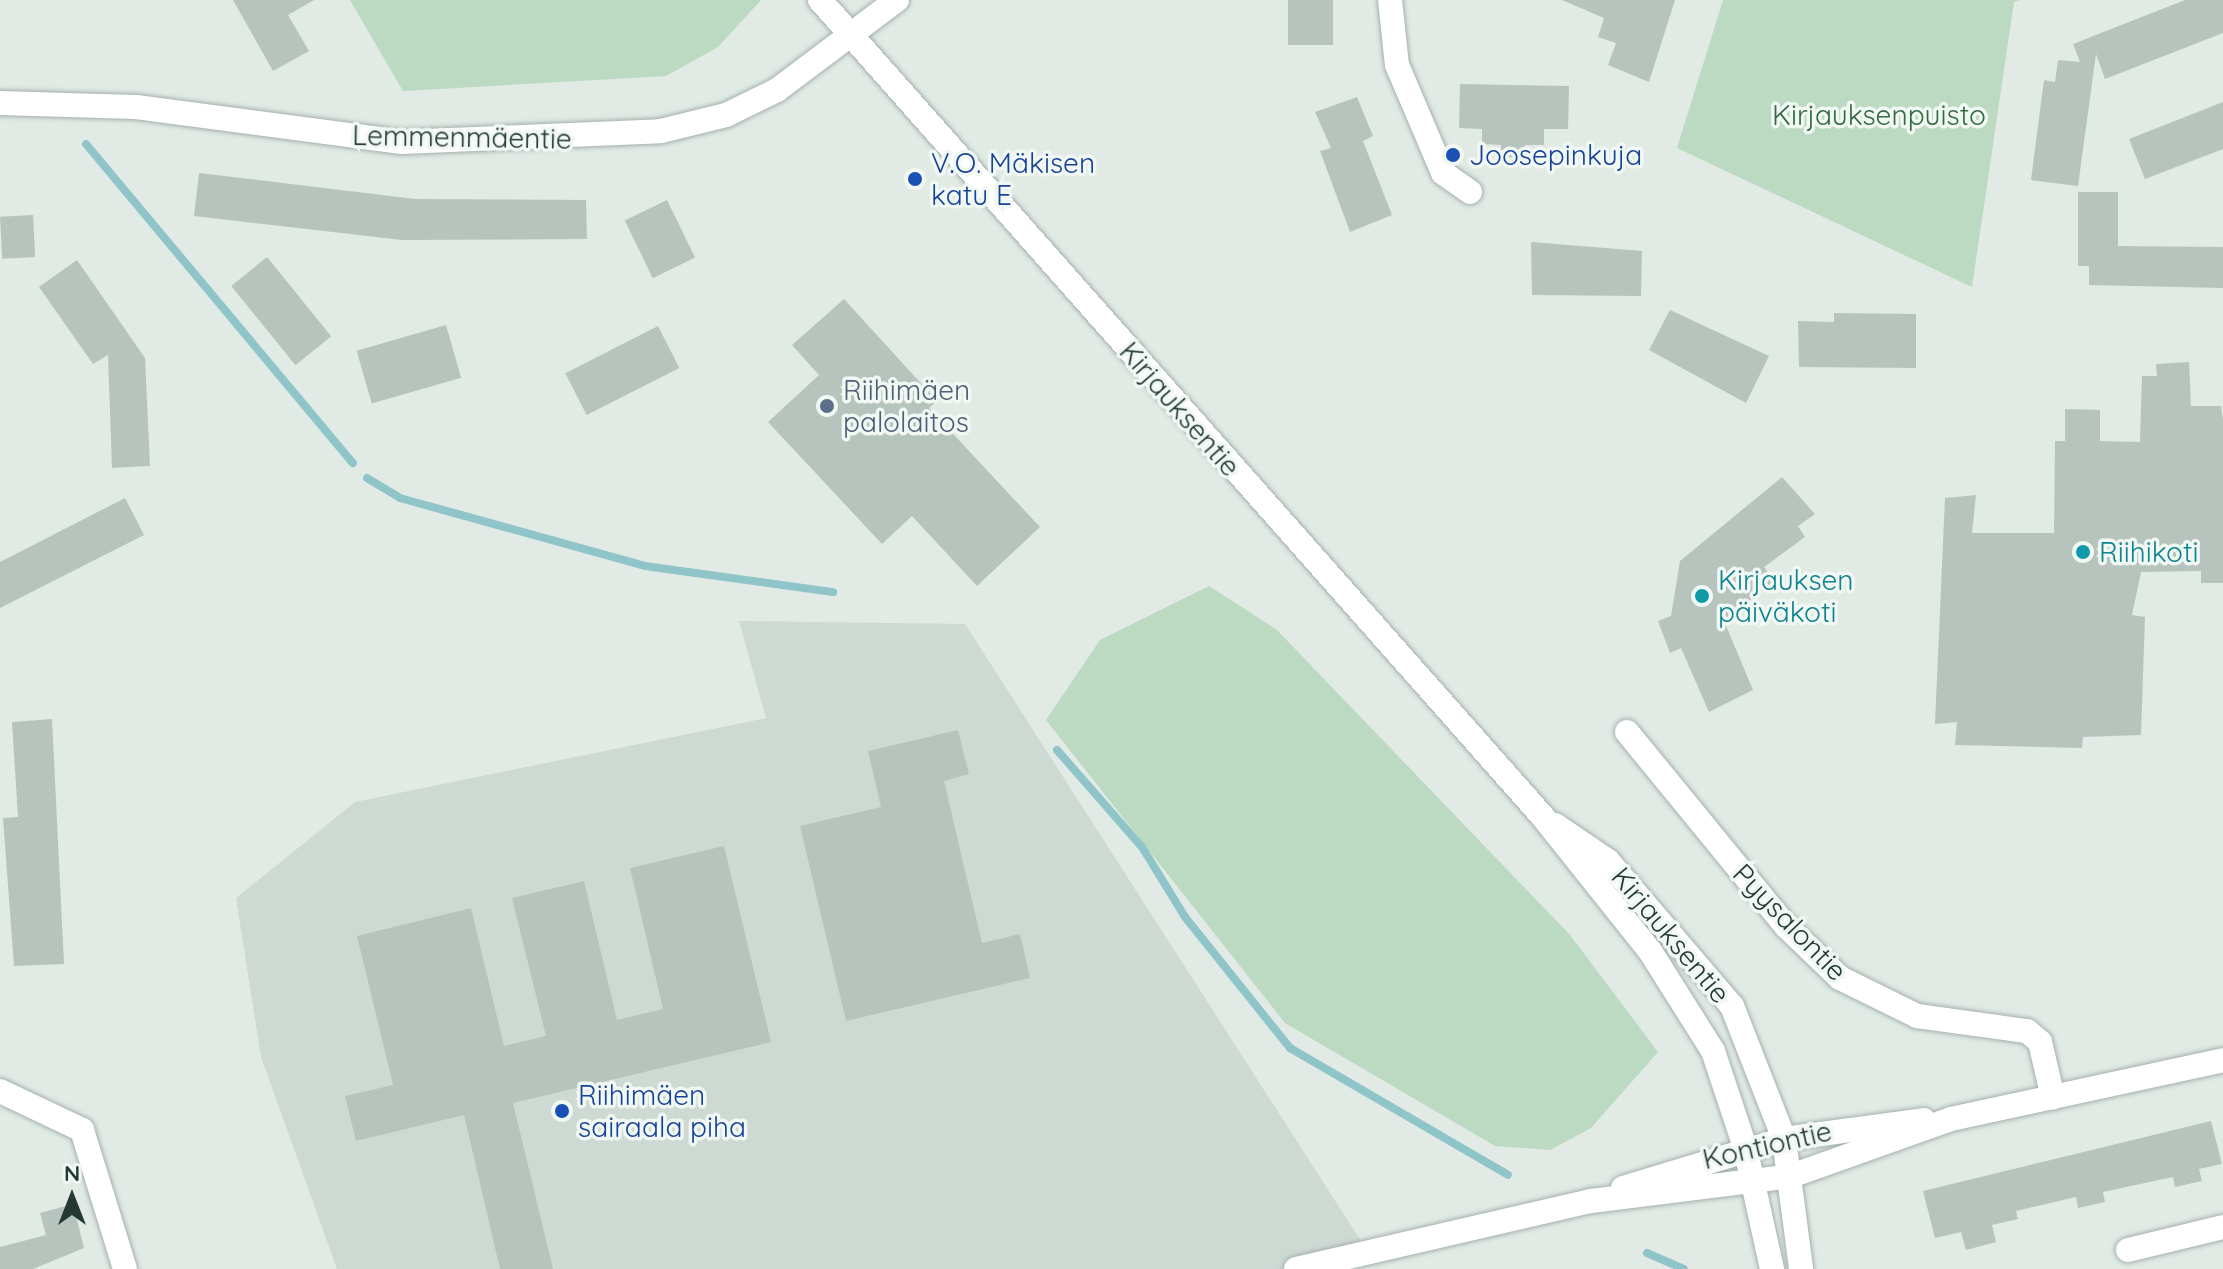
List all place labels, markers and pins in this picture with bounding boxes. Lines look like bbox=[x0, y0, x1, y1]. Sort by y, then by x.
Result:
place label: Joosepinkuja bbox=[1469, 138, 1642, 172]
place label: V.O. Mäkisen katu E bbox=[931, 146, 1095, 212]
marker: Joosepinkuja bbox=[1444, 146, 1462, 164]
marker: V.O. Mäkisen katu E bbox=[906, 170, 924, 188]
place label: Riihimäen palolaitos bbox=[843, 373, 970, 439]
marker: Riihimäen palolaitos bbox=[818, 397, 836, 415]
place label: Riihikoti bbox=[2099, 535, 2198, 569]
marker: Riihikoti bbox=[2074, 543, 2092, 561]
place label: Kirjauksen päiväkoti bbox=[1718, 563, 1854, 629]
marker: Kirjauksen päiväkoti bbox=[1693, 587, 1711, 605]
place label: Riihimäen sairaala piha bbox=[578, 1078, 746, 1144]
marker: Riihimäen sairaala piha bbox=[553, 1102, 571, 1120]

